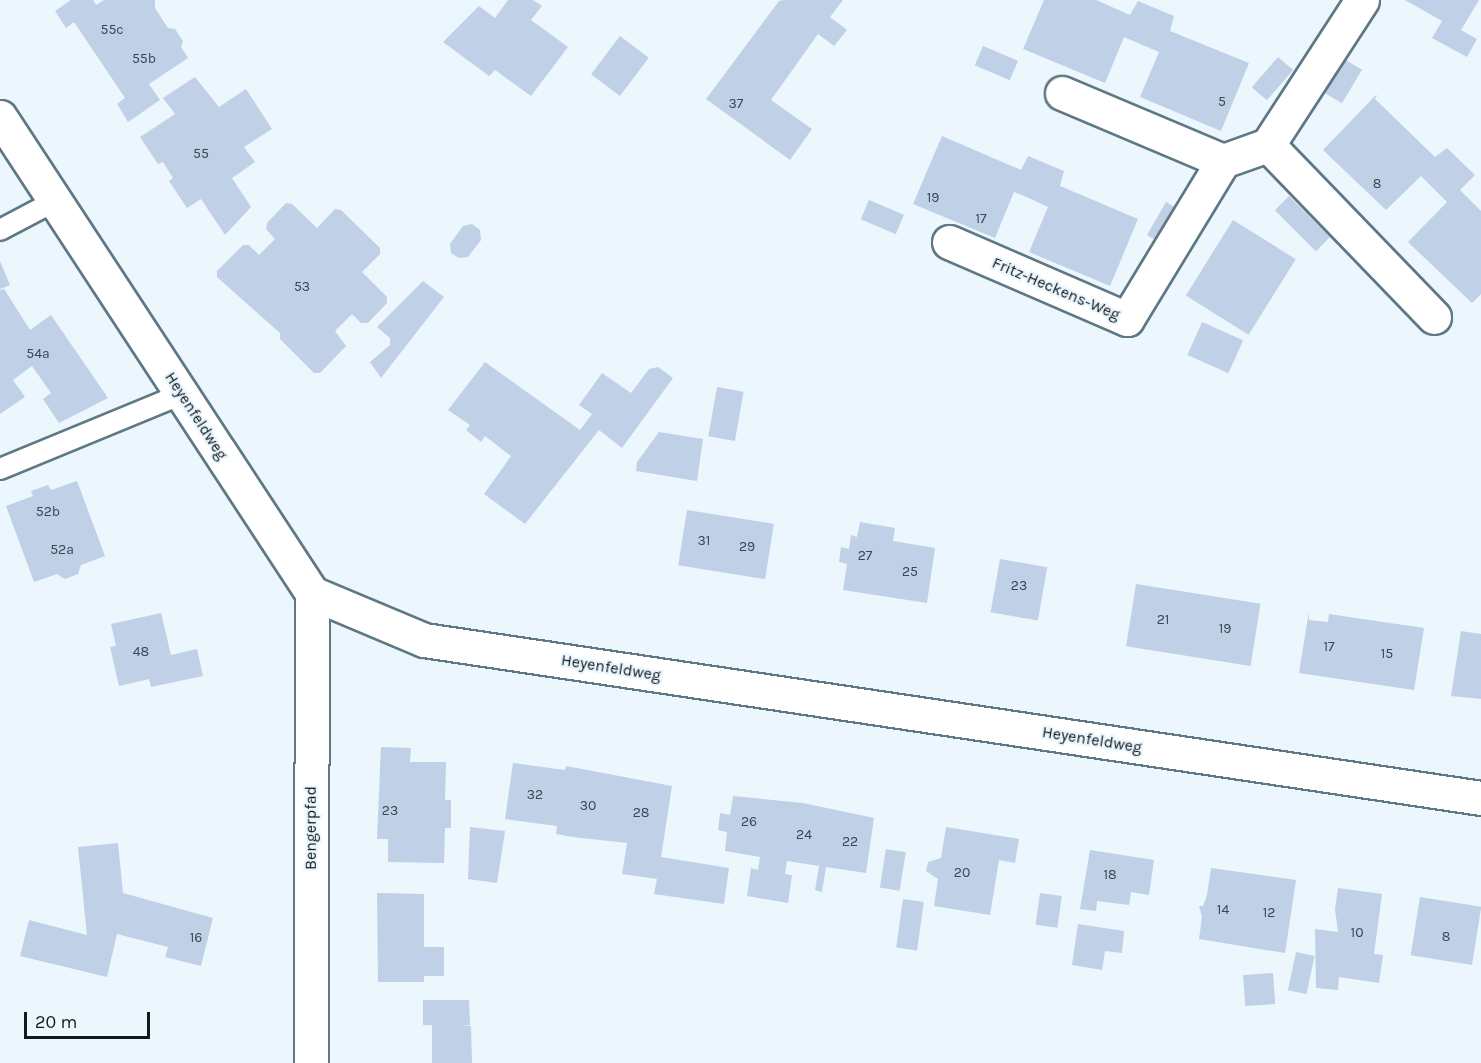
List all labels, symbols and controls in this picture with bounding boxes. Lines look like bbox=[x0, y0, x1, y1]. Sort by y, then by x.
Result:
house number: 55c bbox=[100, 22, 124, 38]
house number: 55b bbox=[132, 51, 156, 67]
house number: 5 bbox=[1218, 94, 1226, 110]
house number: 37 bbox=[729, 96, 743, 112]
house number: 55 bbox=[193, 146, 209, 162]
house number: 8 bbox=[1373, 176, 1381, 192]
house number: 19 bbox=[927, 190, 939, 206]
house number: 17 bbox=[975, 211, 987, 227]
street label: Fritz-Heckens-Weg bbox=[989, 253, 1123, 325]
house number: 53 bbox=[294, 279, 310, 295]
house number: 54a bbox=[26, 346, 50, 362]
street label: Heyenfeldweg bbox=[161, 369, 231, 463]
house number: 52b bbox=[36, 504, 60, 520]
house number: 31 bbox=[698, 533, 710, 549]
house number: 29 bbox=[739, 539, 755, 555]
house number: 52a bbox=[50, 542, 74, 558]
house number: 27 bbox=[858, 548, 872, 564]
house number: 25 bbox=[902, 564, 918, 580]
house number: 23 bbox=[1011, 578, 1027, 594]
house number: 21 bbox=[1157, 612, 1169, 628]
house number: 19 bbox=[1219, 621, 1231, 637]
house number: 17 bbox=[1323, 639, 1335, 655]
house number: 48 bbox=[133, 644, 149, 660]
house number: 15 bbox=[1381, 646, 1393, 662]
street label: Heyenfeldweg bbox=[560, 651, 662, 685]
street label: Heyenfeldweg bbox=[1041, 723, 1143, 757]
street label: Bengerpfad bbox=[301, 786, 321, 870]
house number: 32 bbox=[527, 787, 543, 803]
house number: 30 bbox=[580, 798, 596, 814]
house number: 23 bbox=[382, 803, 398, 819]
house number: 28 bbox=[633, 805, 649, 821]
house number: 26 bbox=[741, 814, 757, 830]
house number: 24 bbox=[796, 827, 812, 843]
house number: 22 bbox=[842, 834, 858, 850]
house number: 20 bbox=[954, 865, 970, 881]
house number: 18 bbox=[1103, 867, 1117, 883]
house number: 14 bbox=[1217, 902, 1229, 918]
house number: 12 bbox=[1263, 905, 1275, 921]
house number: 10 bbox=[1351, 925, 1363, 941]
house number: 8 bbox=[1442, 929, 1450, 945]
house number: 16 bbox=[190, 930, 202, 946]
scale bar bbox=[27, 1000, 153, 1038]
text: 20 m bbox=[35, 1011, 77, 1033]

